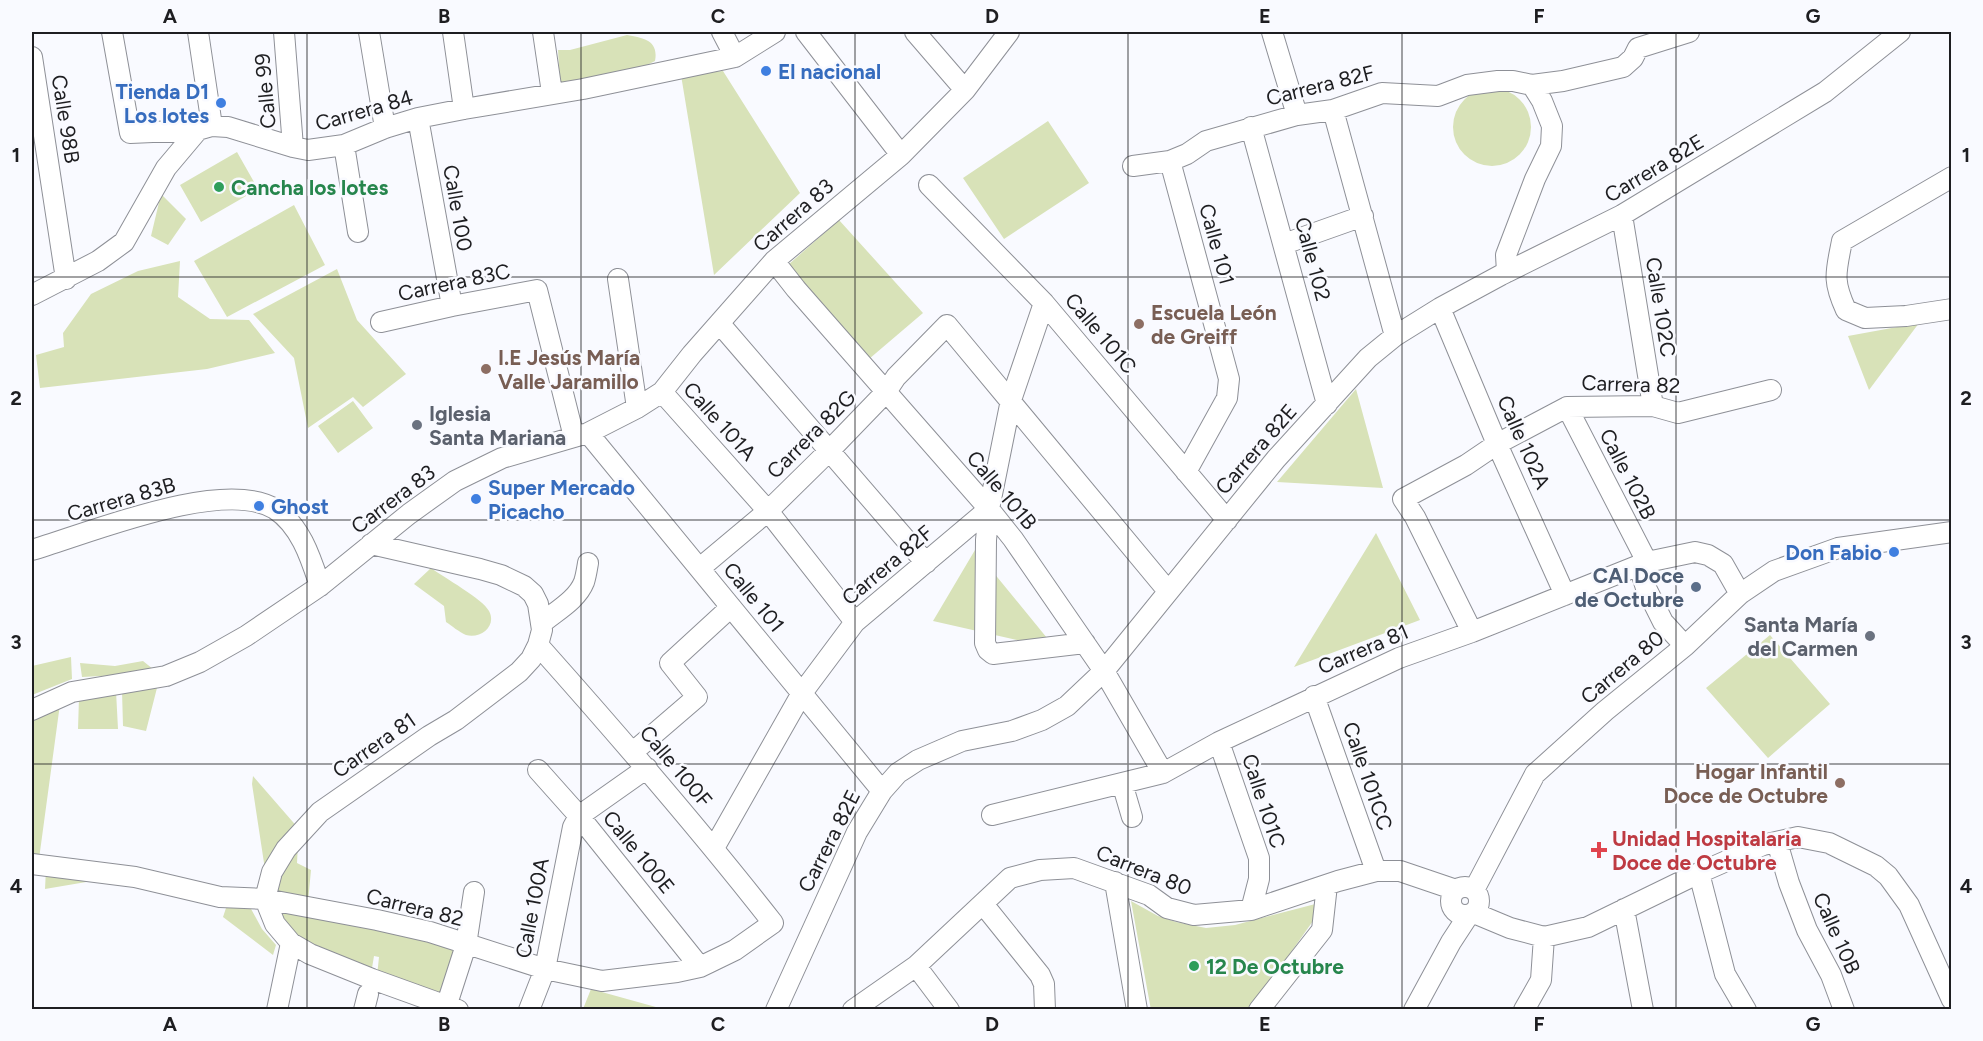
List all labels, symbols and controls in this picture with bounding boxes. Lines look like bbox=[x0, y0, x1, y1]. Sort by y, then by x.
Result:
text: A bbox=[163, 4, 178, 28]
text: B bbox=[438, 4, 450, 28]
text: C bbox=[711, 4, 725, 28]
text: D bbox=[985, 4, 999, 28]
text: E bbox=[1259, 4, 1271, 28]
text: F bbox=[1533, 4, 1545, 28]
text: G bbox=[1806, 4, 1821, 28]
street label: Calle 99 bbox=[249, 52, 281, 130]
place label: El nacional bbox=[778, 59, 881, 84]
street label: Carrera 82F bbox=[1263, 59, 1377, 111]
marker: El nacional bbox=[759, 64, 773, 78]
street label: Calle 98B bbox=[47, 73, 85, 165]
place label: Tienda D1 Los lotes bbox=[115, 79, 209, 128]
street label: Carrera 84 bbox=[312, 84, 416, 136]
marker: Tienda D1 Los lotes bbox=[214, 96, 228, 110]
street label: Carrera 82E bbox=[1600, 129, 1708, 207]
text: 1 bbox=[12, 143, 20, 167]
text: 1 bbox=[1962, 143, 1970, 167]
street label: Calle 100 bbox=[438, 163, 478, 253]
street label: Carrera 83 bbox=[748, 173, 838, 257]
place label: Cancha los lotes bbox=[231, 175, 388, 200]
marker: Cancha los lotes bbox=[212, 180, 226, 194]
street label: Calle 101 bbox=[1194, 201, 1240, 287]
street label: Calle 102 bbox=[1290, 214, 1336, 304]
street label: Calle 102C bbox=[1641, 255, 1681, 359]
street label: Carrera 83C bbox=[396, 258, 512, 306]
street label: Calle 101C bbox=[1060, 288, 1142, 378]
place label: Escuela León de Greiff bbox=[1151, 300, 1277, 349]
marker: Escuela León de Greiff bbox=[1132, 317, 1146, 331]
place label: I.E Jesús María Valle Jaramillo bbox=[498, 345, 640, 394]
marker: I.E Jesús María Valle Jaramillo bbox=[479, 362, 493, 376]
street label: Carrera 82 bbox=[1581, 370, 1681, 398]
street label: Calle 101A bbox=[678, 377, 762, 465]
street label: Carrera 82G bbox=[761, 384, 861, 484]
text: 2 bbox=[10, 386, 22, 410]
text: 2 bbox=[1960, 386, 1972, 410]
street label: Calle 102A bbox=[1492, 391, 1556, 493]
street label: Carrera 82E bbox=[1210, 399, 1302, 499]
place label: Iglesia Santa Mariana bbox=[429, 401, 566, 450]
marker: Iglesia Santa Mariana bbox=[410, 418, 424, 432]
street label: Calle 102B bbox=[1595, 424, 1661, 524]
street label: Calle 101B bbox=[962, 445, 1042, 535]
street label: Carrera 83 bbox=[346, 459, 440, 539]
street label: Carrera 83B bbox=[64, 472, 178, 526]
place label: Super Mercado Picacho bbox=[488, 475, 635, 524]
marker: Super Mercado Picacho bbox=[469, 492, 483, 506]
place label: Ghost bbox=[271, 494, 329, 519]
marker: Ghost bbox=[252, 499, 266, 513]
street label: Carrera 82F bbox=[837, 520, 937, 610]
place label: Don Fabio bbox=[1785, 540, 1882, 565]
marker: Don Fabio bbox=[1887, 545, 1901, 559]
street label: Calle 101 bbox=[718, 557, 790, 637]
place label: CAI Doce de Octubre bbox=[1574, 563, 1684, 612]
marker: CAI Doce de Octubre bbox=[1689, 580, 1703, 594]
place label: Santa María del Carmen bbox=[1744, 612, 1858, 661]
street label: Carrera 81 bbox=[1314, 619, 1412, 679]
street label: Carrera 80 bbox=[1575, 625, 1669, 709]
marker: Santa María del Carmen bbox=[1863, 629, 1877, 643]
text: 3 bbox=[10, 630, 22, 654]
text: 3 bbox=[1960, 630, 1972, 654]
street label: Carrera 81 bbox=[327, 707, 421, 783]
street label: Calle 101CC bbox=[1338, 719, 1398, 833]
street label: Calle 100F bbox=[635, 720, 717, 812]
street label: Calle 101C bbox=[1237, 751, 1291, 851]
place label: Hogar Infantil Doce de Octubre bbox=[1663, 759, 1828, 808]
marker: Hogar Infantil Doce de Octubre bbox=[1833, 776, 1847, 790]
street label: Carrera 82E bbox=[793, 786, 865, 896]
street label: Calle 100E bbox=[598, 805, 680, 899]
place label: Unidad Hospitalaria Doce de Octubre bbox=[1612, 826, 1802, 875]
street label: Carrera 80 bbox=[1093, 840, 1195, 900]
marker: Unidad Hospitalaria Doce de Octubre bbox=[1590, 841, 1608, 859]
street label: Calle 100A bbox=[510, 856, 554, 960]
text: 4 bbox=[10, 874, 23, 898]
text: 4 bbox=[1960, 874, 1973, 898]
street label: Carrera 82 bbox=[364, 883, 466, 931]
street label: Calle 10B bbox=[1808, 888, 1866, 978]
place label: 12 De Octubre bbox=[1206, 954, 1344, 979]
marker: 12 De Octubre bbox=[1187, 959, 1201, 973]
text: A bbox=[163, 1012, 178, 1036]
text: B bbox=[438, 1012, 450, 1036]
text: C bbox=[711, 1012, 725, 1036]
text: D bbox=[985, 1012, 999, 1036]
text: E bbox=[1259, 1012, 1271, 1036]
text: F bbox=[1533, 1012, 1545, 1036]
text: G bbox=[1806, 1012, 1821, 1036]

